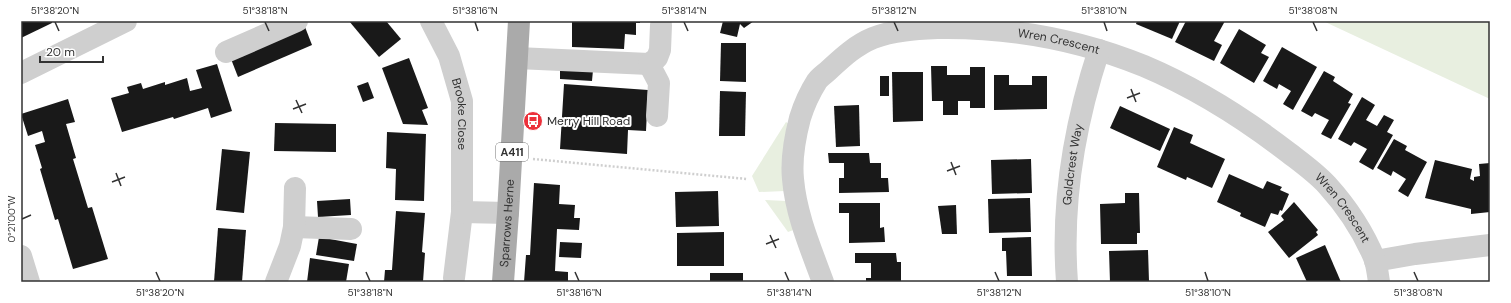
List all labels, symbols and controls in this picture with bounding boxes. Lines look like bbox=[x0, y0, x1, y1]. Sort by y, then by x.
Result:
text: 51°38'20"N bbox=[31, 4, 79, 17]
text: 51°38'18"N bbox=[242, 4, 288, 17]
text: 51°38'16"N bbox=[452, 4, 498, 17]
text: 51°38'14"N bbox=[661, 4, 707, 17]
text: 51°38'12"N bbox=[872, 4, 917, 17]
text: 51°38'10"N bbox=[1081, 4, 1127, 17]
text: 51°38'08"N bbox=[1289, 4, 1338, 17]
street label: Wren Crescent bbox=[1017, 25, 1102, 58]
scale bar bbox=[40, 38, 103, 64]
text: 20 m bbox=[46, 44, 75, 60]
street label: Brooke Close bbox=[448, 76, 470, 150]
bus stop icon: Merry Hill Road bbox=[522, 110, 544, 132]
place label: Merry Hill Road bbox=[547, 113, 630, 129]
street label: Goldcrest Way bbox=[1059, 122, 1087, 206]
road number: A411 bbox=[496, 143, 528, 161]
street label: Wren Crescent bbox=[1312, 169, 1374, 246]
street label: Sparrows Herne bbox=[496, 179, 518, 268]
text: 0°21'00"W bbox=[5, 195, 18, 243]
text: 51°38'20"N bbox=[136, 286, 184, 299]
text: 51°38'18"N bbox=[347, 286, 393, 299]
text: 51°38'16"N bbox=[556, 286, 602, 299]
text: 51°38'14"N bbox=[766, 286, 812, 299]
text: 51°38'12"N bbox=[977, 286, 1022, 299]
text: 51°38'10"N bbox=[1185, 286, 1231, 299]
text: 51°38'08"N bbox=[1394, 286, 1443, 299]

